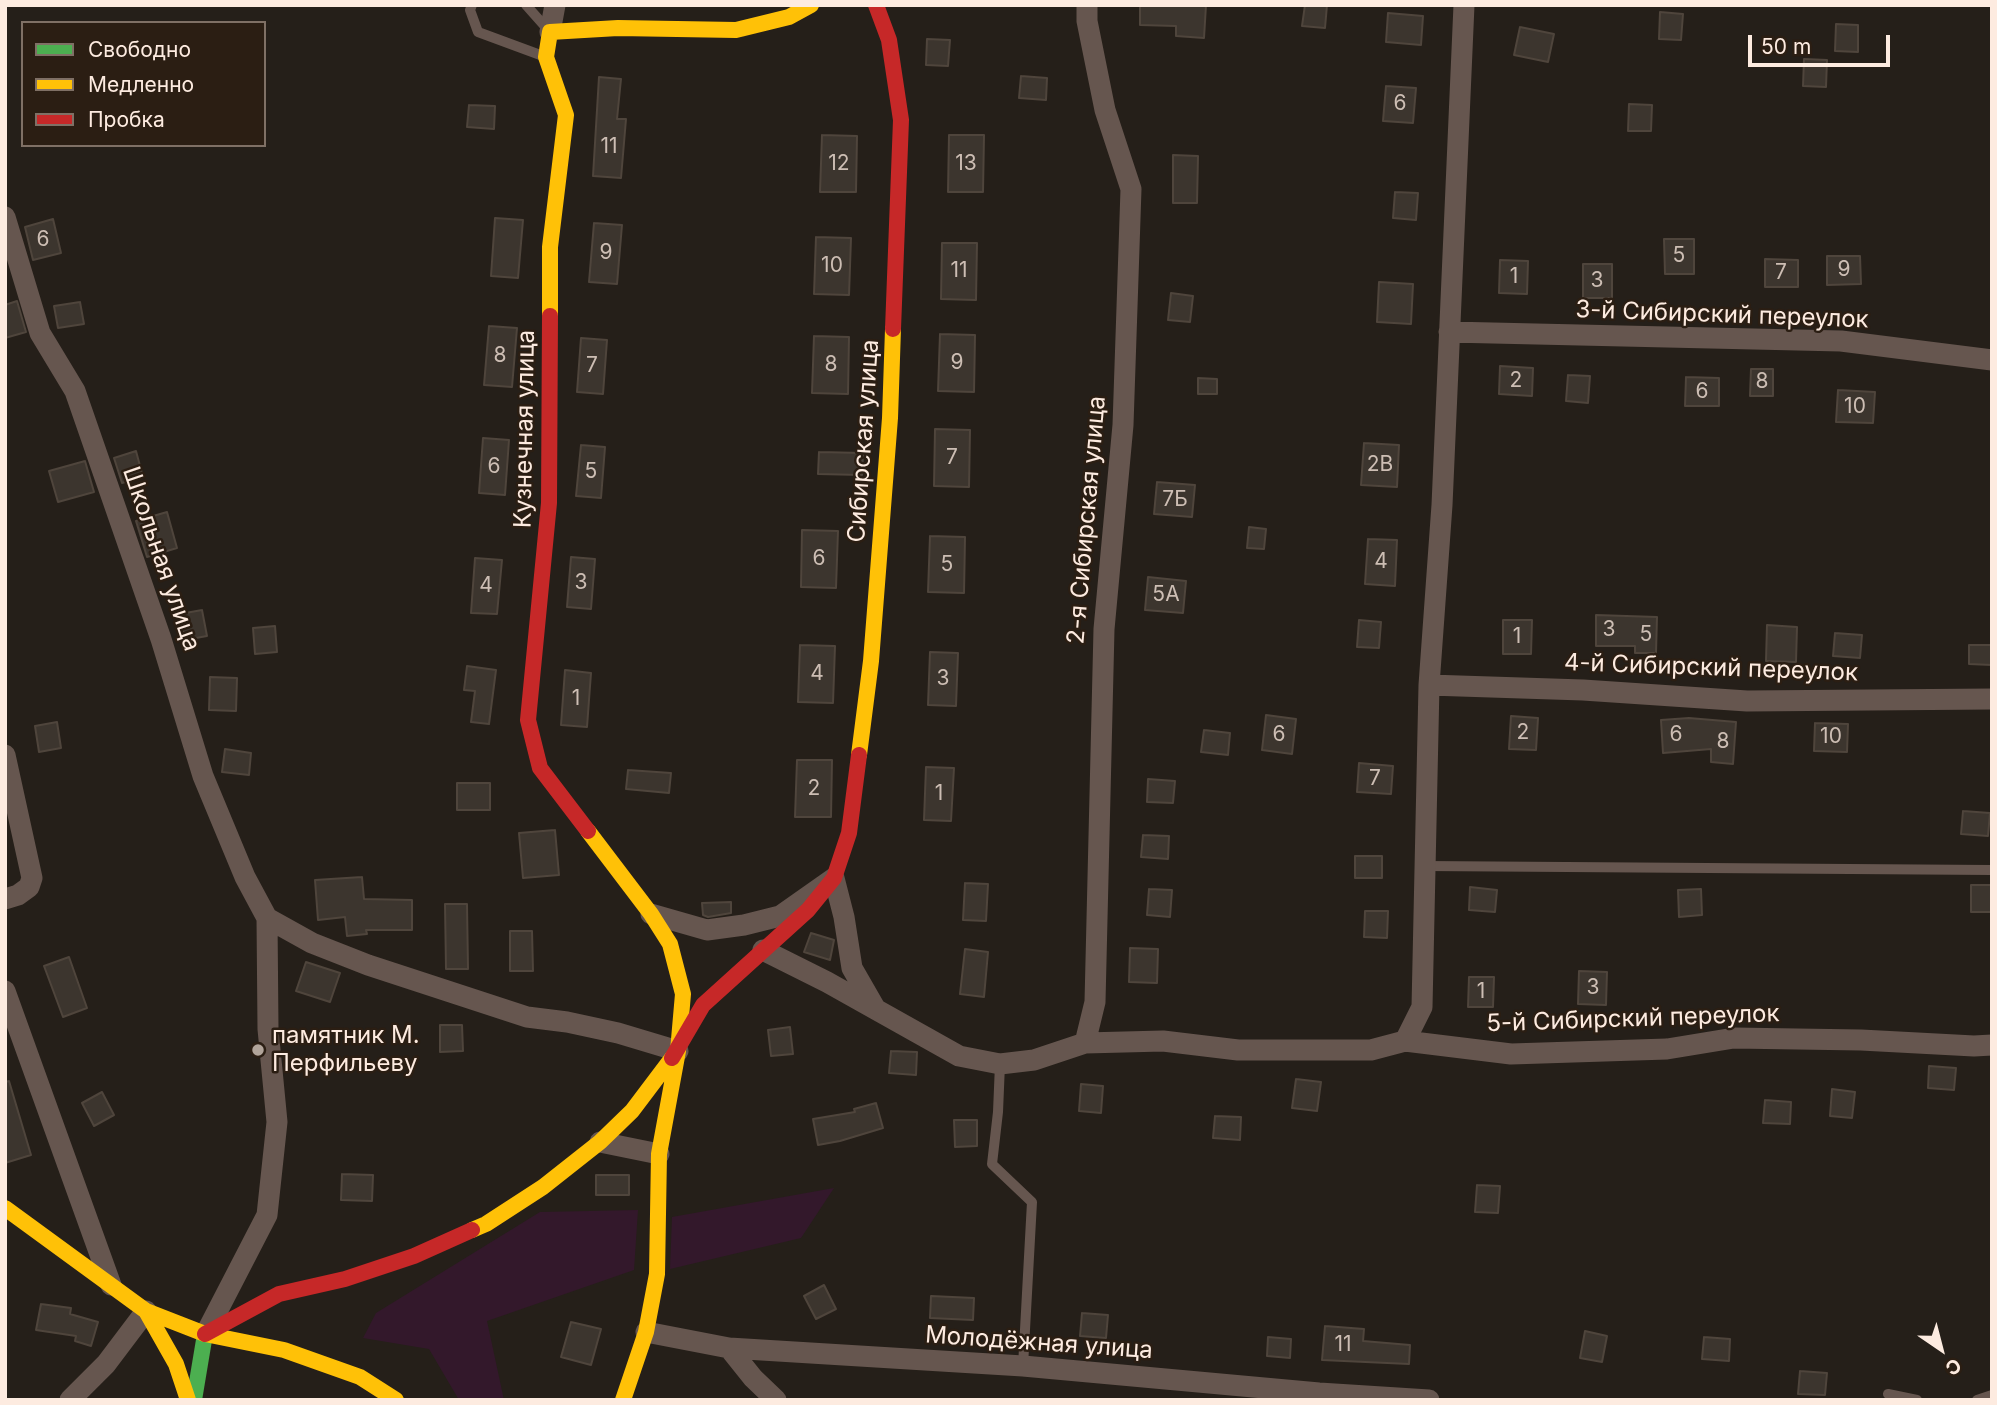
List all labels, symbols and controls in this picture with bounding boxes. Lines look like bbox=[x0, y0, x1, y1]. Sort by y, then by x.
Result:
legend bbox=[21, 21, 266, 147]
scale bar bbox=[1752, 21, 1894, 65]
text: 50 m bbox=[1761, 34, 1811, 59]
text: Свободно bbox=[88, 37, 191, 62]
text: Медленно bbox=[88, 72, 194, 97]
house number: 6 bbox=[1393, 91, 1407, 117]
text: Пробка bbox=[88, 107, 165, 132]
house number: 11 bbox=[600, 134, 618, 160]
house number: 12 bbox=[828, 151, 850, 177]
house number: 13 bbox=[955, 151, 977, 177]
house number: 6 bbox=[36, 227, 50, 253]
house number: 9 bbox=[599, 240, 613, 266]
house number: 5 bbox=[1673, 243, 1685, 269]
house number: 10 bbox=[821, 253, 843, 279]
house number: 9 bbox=[1837, 257, 1851, 283]
house number: 11 bbox=[950, 258, 968, 284]
house number: 7 bbox=[1775, 260, 1787, 286]
house number: 1 bbox=[1510, 264, 1518, 290]
house number: 3 bbox=[1591, 268, 1603, 294]
street label: 3-й Сибирский переулок bbox=[1575, 295, 1869, 335]
street label: Кузнечная улица bbox=[509, 330, 541, 528]
street label: Сибирская улица bbox=[843, 339, 885, 543]
house number: 8 bbox=[494, 343, 506, 369]
house number: 9 bbox=[950, 350, 964, 376]
house number: 8 bbox=[825, 352, 837, 378]
house number: 7 bbox=[586, 353, 598, 379]
house number: 2 bbox=[1510, 368, 1522, 394]
house number: 8 bbox=[1756, 369, 1768, 395]
house number: 6 bbox=[1695, 379, 1709, 405]
house number: 10 bbox=[1844, 394, 1866, 420]
street label: 2-я Сибирская улица bbox=[1062, 395, 1112, 645]
house number: 7 bbox=[946, 445, 958, 471]
house number: 2В bbox=[1367, 452, 1393, 478]
house number: 6 bbox=[487, 454, 501, 480]
house number: 5 bbox=[585, 459, 597, 485]
street label: Школьная улица bbox=[116, 463, 206, 655]
house number: 7Б bbox=[1162, 487, 1188, 513]
house number: 6 bbox=[812, 546, 826, 572]
house number: 4 bbox=[1374, 549, 1388, 575]
house number: 5 bbox=[941, 552, 953, 578]
house number: 3 bbox=[575, 570, 587, 596]
house number: 4 bbox=[479, 573, 493, 599]
house number: 5А bbox=[1152, 582, 1180, 608]
house number: 3 bbox=[1603, 617, 1615, 643]
house number: 5 bbox=[1640, 622, 1652, 648]
house number: 1 bbox=[1513, 624, 1521, 650]
street label: 4-й Сибирский переулок bbox=[1564, 648, 1858, 688]
house number: 4 bbox=[810, 661, 824, 687]
house number: 3 bbox=[937, 666, 949, 692]
house number: 1 bbox=[572, 686, 580, 712]
house number: 2 bbox=[1517, 720, 1529, 746]
house number: 6 bbox=[1272, 722, 1286, 748]
house number: 6 bbox=[1669, 722, 1683, 748]
house number: 10 bbox=[1820, 724, 1842, 750]
house number: 8 bbox=[1717, 729, 1729, 755]
house number: 7 bbox=[1369, 766, 1381, 792]
house number: 2 bbox=[808, 776, 820, 802]
house number: 1 bbox=[935, 781, 943, 807]
house number: 3 bbox=[1587, 975, 1599, 1001]
house number: 1 bbox=[1477, 979, 1485, 1005]
street label: 5-й Сибирский переулок bbox=[1486, 999, 1780, 1039]
place label: памятник М. Перфильеву bbox=[272, 1022, 420, 1078]
marker: памятник М. Перфильеву bbox=[250, 1042, 266, 1058]
north arrow bbox=[1906, 1314, 1976, 1384]
street label: Молодёжная улица bbox=[924, 1321, 1154, 1365]
house number: 11 bbox=[1334, 1332, 1352, 1358]
text: С bbox=[1941, 1353, 1966, 1380]

